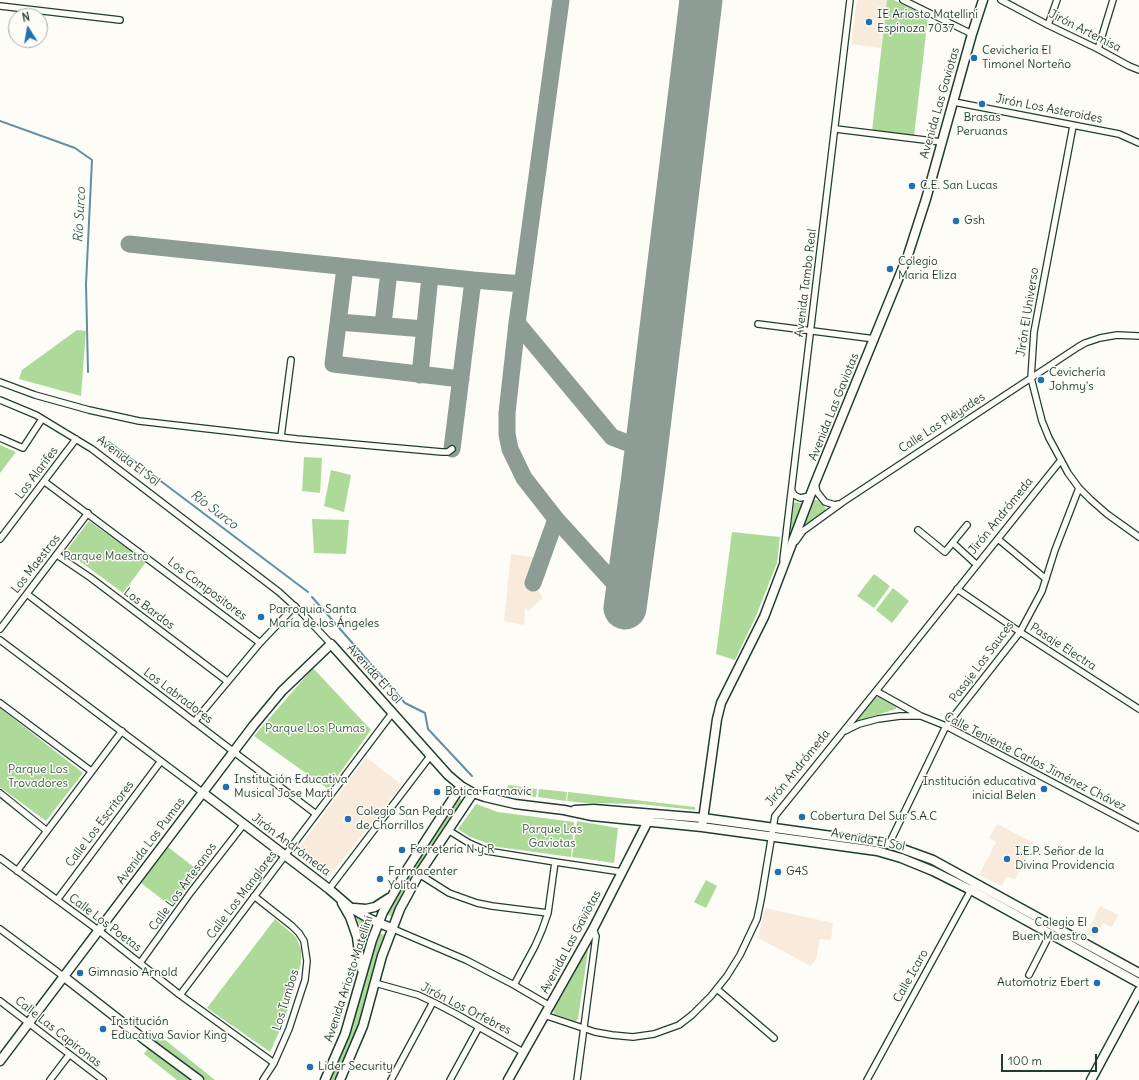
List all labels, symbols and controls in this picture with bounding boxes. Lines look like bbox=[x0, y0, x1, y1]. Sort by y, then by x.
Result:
street label: Jirón Artemisa bbox=[1047, 7, 1123, 55]
north arrow bbox=[8, 8, 48, 48]
place label: IE Ariosto Matellini Espinoza 7037 bbox=[877, 8, 978, 36]
text: N bbox=[21, 10, 31, 25]
marker: IE Ariosto Matellini Espinoza 7037 bbox=[864, 17, 874, 27]
place label: Cevichería El Timonel Norteño bbox=[982, 44, 1071, 72]
street label: Avenida Las Gaviotas bbox=[917, 46, 963, 160]
marker: Cevichería El Timonel Norteño bbox=[969, 53, 979, 63]
street label: Jirón Los Asteroides bbox=[994, 92, 1104, 126]
marker: Brasas Peruanas bbox=[977, 99, 987, 109]
place label: Brasas Peruanas bbox=[956, 111, 1008, 139]
place label: C.E. San Lucas bbox=[920, 179, 998, 193]
marker: C.E. San Lucas bbox=[907, 181, 917, 191]
water label: Río Surco bbox=[71, 187, 89, 243]
place label: Gsh bbox=[964, 214, 985, 228]
marker: Gsh bbox=[951, 216, 961, 226]
street label: Avenida Tambo Real bbox=[792, 228, 820, 338]
place label: Colegio Maria Eliza bbox=[898, 255, 957, 283]
marker: Colegio Maria Eliza bbox=[885, 264, 895, 274]
street label: Jirón El Universo bbox=[1014, 266, 1042, 358]
street label: Avenida Las Gaviotas bbox=[806, 351, 862, 463]
place label: Cevichería Johmy's bbox=[1049, 366, 1105, 394]
marker: Cevichería Johmy's bbox=[1036, 375, 1046, 385]
street label: Calle Las Pléyades bbox=[896, 390, 988, 456]
street label: Avenida El Sol bbox=[94, 433, 162, 489]
street label: Los Alarifes bbox=[13, 444, 61, 502]
street label: Jirón Andrómeda bbox=[966, 475, 1036, 557]
water label: Río Surco bbox=[187, 487, 241, 533]
street label: Los Maestros bbox=[9, 532, 63, 596]
park label: Parque Maestro bbox=[63, 550, 149, 564]
street label: Los Compositores bbox=[165, 555, 249, 623]
street label: Los Bardos bbox=[121, 585, 177, 633]
place label: Parroquia Santa María de los Ángeles bbox=[269, 603, 379, 631]
marker: Parroquia Santa María de los Ángeles bbox=[256, 612, 266, 622]
street label: Pasaje Los Sauces bbox=[947, 619, 1017, 705]
street label: Pasaje Electra bbox=[1027, 620, 1099, 674]
street label: Avenida El Sol bbox=[344, 641, 404, 707]
street label: Los Labradores bbox=[140, 665, 216, 727]
street label: Calle Teniente Carlos Jiménez Chávez bbox=[942, 710, 1128, 814]
park label: Parque Los Pumas bbox=[265, 722, 365, 736]
street label: Jirón Andrómeda bbox=[763, 727, 833, 809]
park label: Parque Los Trovadores bbox=[8, 763, 68, 791]
place label: Institución Educativa Musical Jose Marti bbox=[234, 773, 348, 801]
place label: Institución educativa inicial Belen bbox=[923, 775, 1036, 803]
street label: Calle Los Escritores bbox=[63, 778, 137, 870]
marker: Institución Educativa Musical Jose Marti bbox=[221, 782, 231, 792]
marker: Institución educativa inicial Belen bbox=[1039, 784, 1049, 794]
place label: Botica Farmavic bbox=[445, 785, 532, 799]
marker: Botica Farmavic bbox=[432, 787, 442, 797]
street label: Avenida Los Pumas bbox=[114, 795, 188, 887]
place label: Colegio San Pedro de Chorrillos bbox=[356, 805, 454, 833]
place label: Cobertura Del Sur S.A.C bbox=[810, 810, 937, 824]
street label: Jirón Andrómeda bbox=[249, 811, 333, 879]
marker: Cobertura Del Sur S.A.C bbox=[797, 812, 807, 822]
marker: Colegio San Pedro de Chorrillos bbox=[343, 814, 353, 824]
park label: Parque Las Gaviotas bbox=[522, 823, 582, 851]
street label: Avenida El Sol bbox=[830, 826, 906, 854]
street label: Calle Los Artesanos bbox=[146, 840, 220, 934]
place label: Ferretería N y R bbox=[410, 843, 495, 857]
marker: Ferretería N y R bbox=[397, 845, 407, 855]
place label: I.E.P. Señor de la Divina Providencia bbox=[1015, 845, 1115, 873]
street label: Calle Los Manglares bbox=[204, 848, 280, 942]
marker: I.E.P. Señor de la Divina Providencia bbox=[1002, 854, 1012, 864]
place label: Farmacenter Yolita bbox=[388, 865, 458, 893]
place label: G4S bbox=[786, 865, 808, 879]
marker: G4S bbox=[773, 867, 783, 877]
marker: Farmacenter Yolita bbox=[375, 874, 385, 884]
street label: Avenida Las Gaviotas bbox=[538, 888, 604, 996]
street label: Calle Los Poetas bbox=[66, 891, 144, 955]
street label: Avenida Ariosto Matellini bbox=[322, 914, 376, 1044]
place label: Colegio El Buen Maestro bbox=[1012, 916, 1087, 944]
marker: Colegio El Buen Maestro bbox=[1090, 925, 1100, 935]
street label: Calle Icaro bbox=[890, 947, 932, 1005]
place label: Gimnasio Arnold bbox=[88, 966, 177, 980]
marker: Gimnasio Arnold bbox=[75, 968, 85, 978]
street label: Los Tumbos bbox=[270, 968, 302, 1032]
place label: Automotriz Ebert bbox=[997, 976, 1089, 990]
marker: Automotriz Ebert bbox=[1092, 978, 1102, 988]
street label: Jirón Los Orfebres bbox=[419, 980, 513, 1038]
street label: Calle Las Capironas bbox=[12, 994, 104, 1070]
place label: Institución Educativa Savior King bbox=[111, 1015, 227, 1043]
marker: Institución Educativa Savior King bbox=[98, 1024, 108, 1034]
scale bar bbox=[1003, 1046, 1099, 1072]
text: 100 m bbox=[1008, 1053, 1042, 1068]
place label: Lider Security bbox=[318, 1060, 393, 1074]
marker: Lider Security bbox=[305, 1062, 315, 1072]

